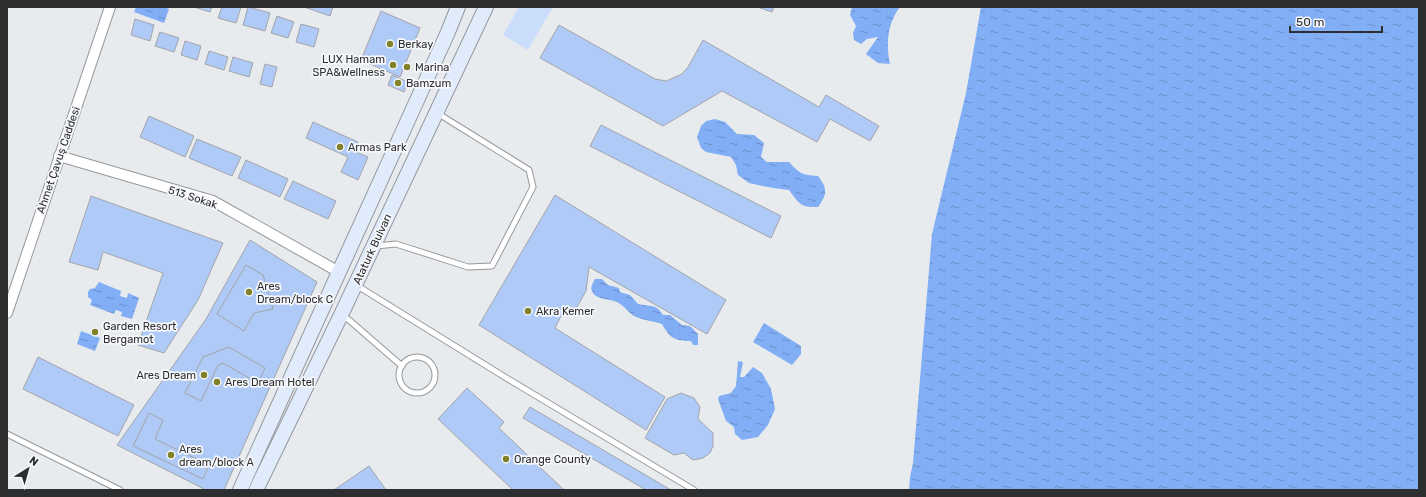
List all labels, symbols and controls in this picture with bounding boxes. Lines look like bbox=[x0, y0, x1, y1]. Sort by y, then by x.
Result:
scale bar bbox=[1290, 8, 1382, 34]
text: 50 m bbox=[1296, 15, 1324, 29]
place label: Berkay bbox=[398, 38, 433, 51]
marker: Berkay bbox=[385, 39, 395, 49]
place label: LUX Hamam SPA&Wellness bbox=[313, 53, 385, 79]
marker: LUX Hamam SPA&Wellness bbox=[388, 60, 398, 70]
place label: Marina bbox=[415, 61, 449, 74]
marker: Marina bbox=[402, 62, 412, 72]
place label: Bamzum bbox=[406, 77, 451, 90]
marker: Bamzum bbox=[393, 78, 403, 88]
street label: Ahmet Çavuş Caddesi bbox=[34, 105, 83, 215]
place label: Armas Park bbox=[348, 141, 407, 154]
marker: Armas Park bbox=[335, 142, 345, 152]
street label: 513 Sokak bbox=[167, 183, 219, 212]
street label: Ataturk Bulvarı bbox=[350, 212, 394, 286]
place label: Ares Dream/block C bbox=[257, 280, 333, 306]
marker: Ares Dream/block C bbox=[244, 287, 254, 297]
place label: Akra Kemer bbox=[536, 305, 595, 318]
marker: Akra Kemer bbox=[523, 306, 533, 316]
place label: Garden Resort Bergamot bbox=[103, 320, 177, 346]
marker: Garden Resort Bergamot bbox=[90, 327, 100, 337]
place label: Ares Dream bbox=[136, 369, 196, 382]
marker: Ares Dream bbox=[199, 370, 209, 380]
place label: Ares Dream Hotel bbox=[225, 376, 315, 389]
marker: Ares Dream Hotel bbox=[212, 377, 222, 387]
place label: Ares dream/block A bbox=[179, 443, 255, 469]
north arrow bbox=[8, 449, 48, 489]
marker: Ares dream/block A bbox=[166, 450, 176, 460]
place label: Orange County bbox=[514, 453, 591, 466]
text: N bbox=[27, 454, 41, 469]
marker: Orange County bbox=[501, 454, 511, 464]

